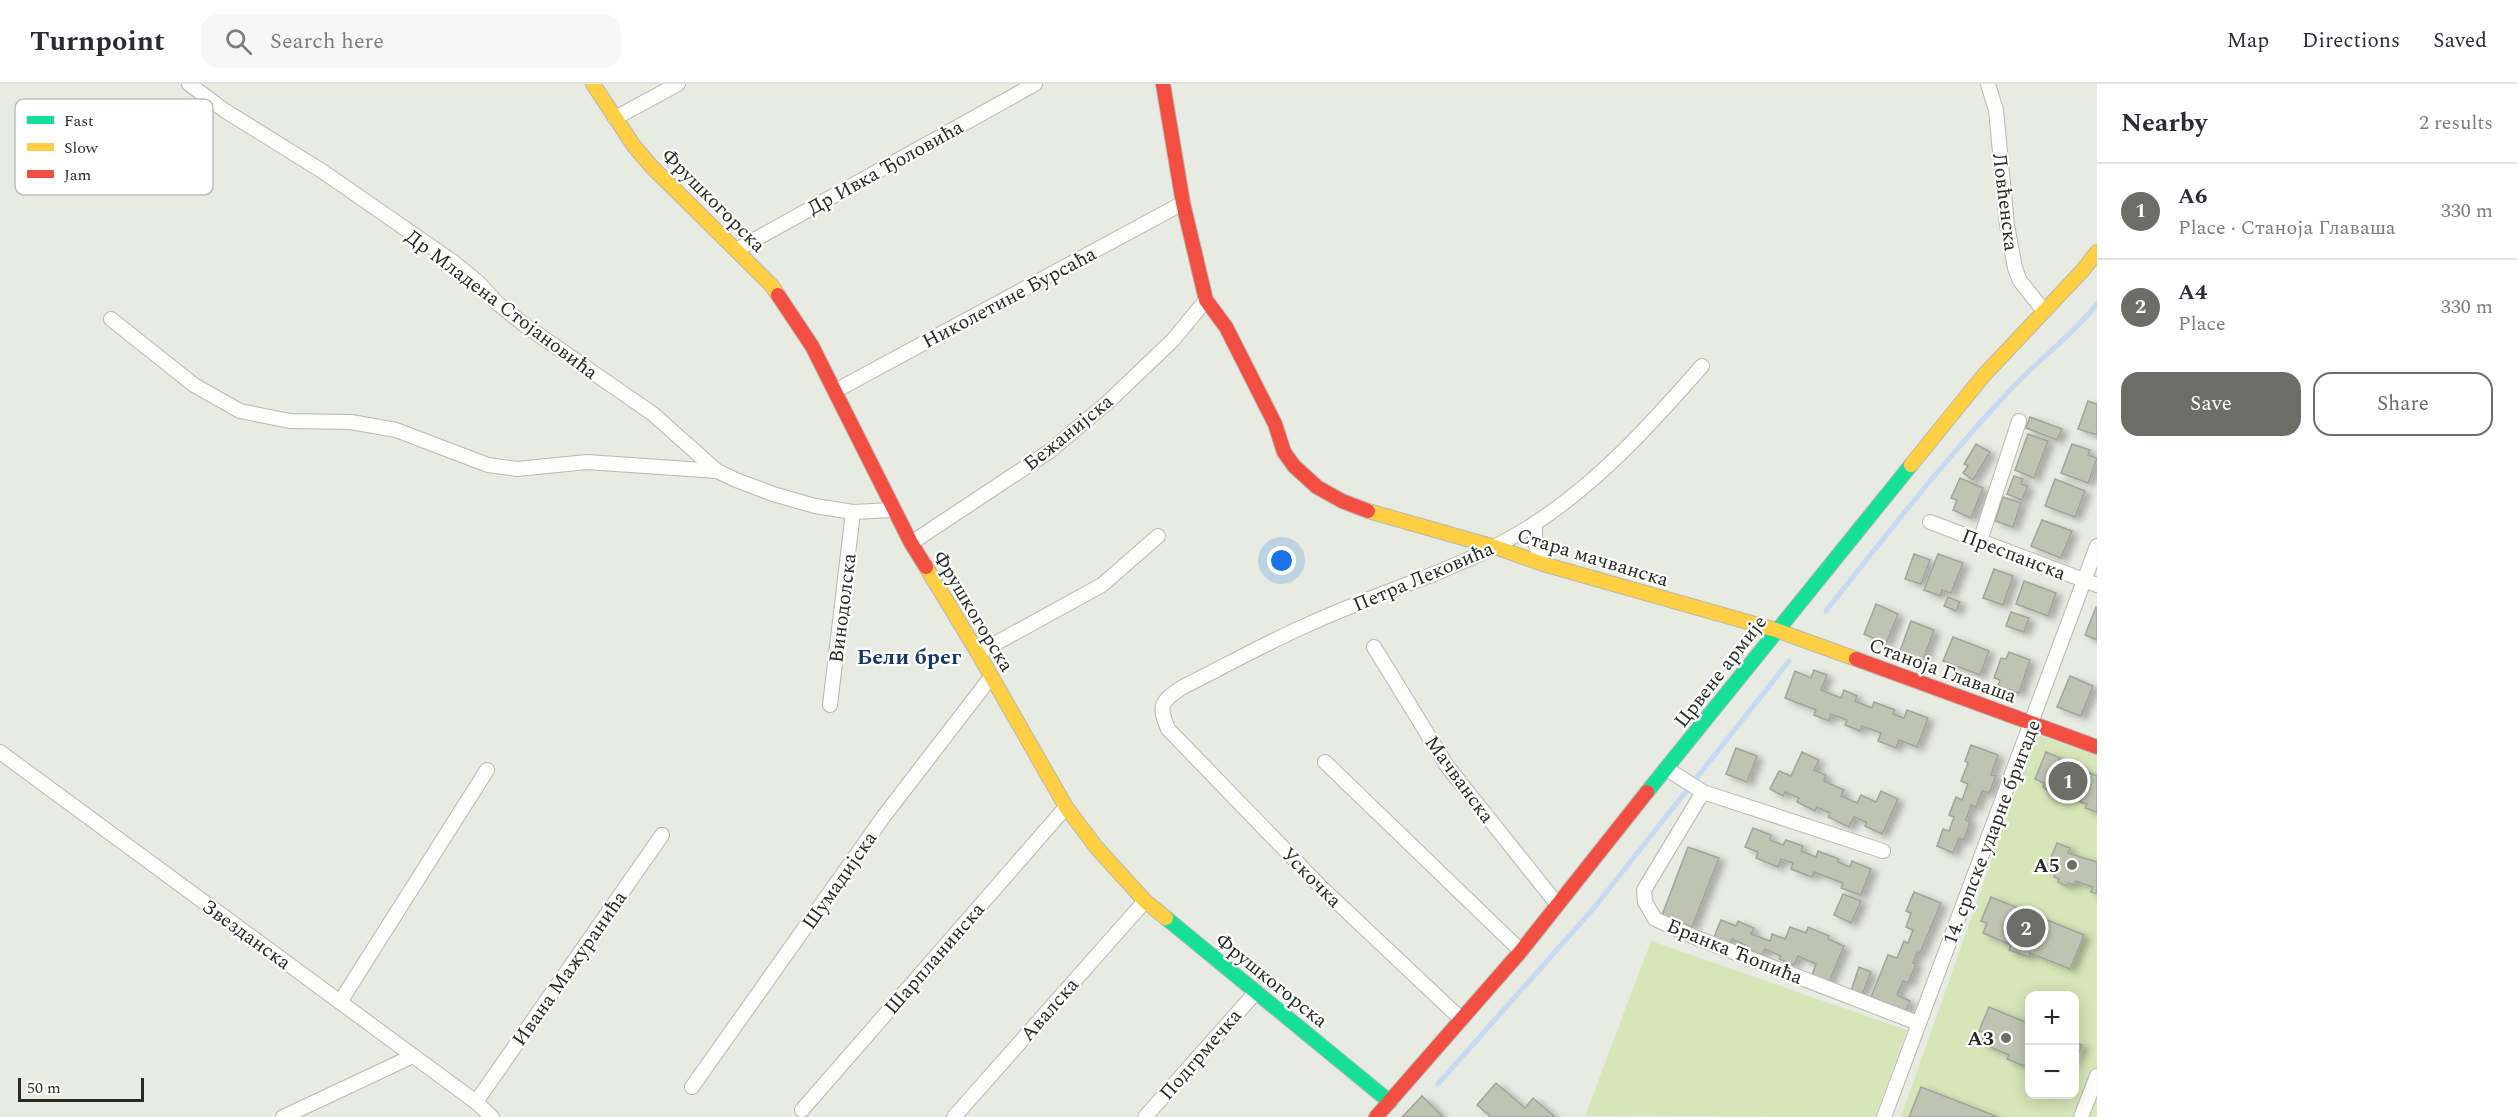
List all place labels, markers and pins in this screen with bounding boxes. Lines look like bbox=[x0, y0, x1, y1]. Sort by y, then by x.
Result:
pin: 1 bbox=[2048, 758, 2088, 804]
place label: A5 bbox=[2033, 851, 2060, 881]
marker: A5 bbox=[2065, 858, 2079, 872]
pin: 2 bbox=[2006, 906, 2046, 950]
place label: A3 bbox=[1967, 1024, 1994, 1054]
marker: A3 bbox=[1999, 1031, 2013, 1045]

